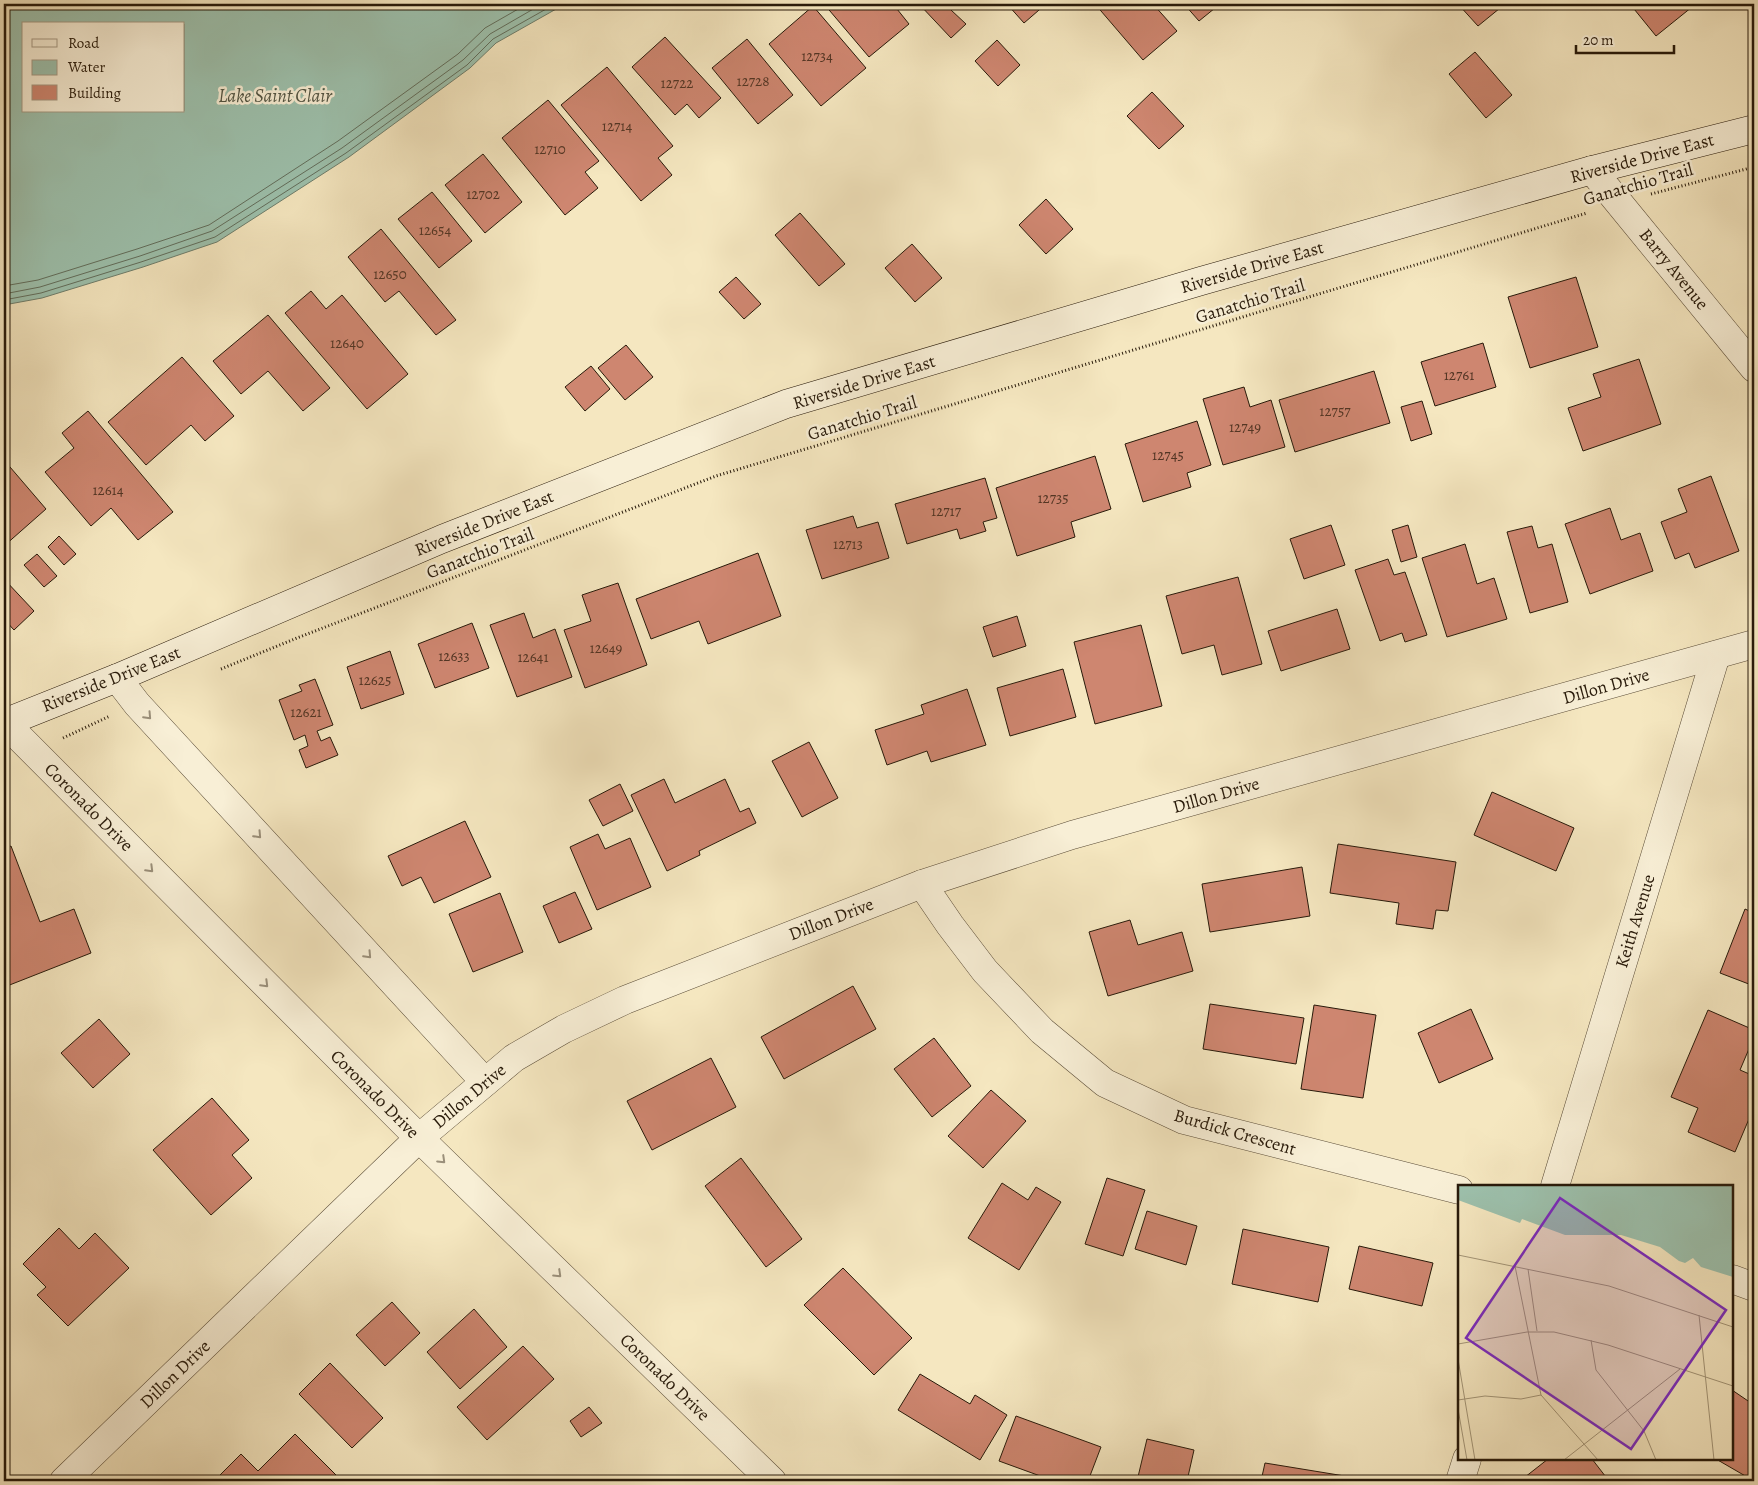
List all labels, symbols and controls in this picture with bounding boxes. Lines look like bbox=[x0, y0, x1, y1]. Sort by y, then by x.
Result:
legend bbox=[22, 22, 185, 112]
scale bar bbox=[1576, 22, 1673, 54]
text: 20 m bbox=[1583, 30, 1614, 50]
text: Road bbox=[68, 33, 100, 53]
house number: 12734 bbox=[801, 46, 833, 66]
text: Water bbox=[67, 57, 105, 77]
house number: 12728 bbox=[737, 71, 769, 91]
house number: 12722 bbox=[661, 73, 693, 93]
text: Building bbox=[68, 83, 121, 103]
water label: Lake Saint Clair bbox=[218, 83, 333, 109]
house number: 12714 bbox=[602, 116, 632, 136]
street label: Riverside Drive East bbox=[1567, 127, 1717, 189]
house number: 12710 bbox=[534, 139, 566, 159]
street label: Ganatchio Trail bbox=[1580, 157, 1696, 211]
house number: 12702 bbox=[466, 184, 500, 204]
house number: 12654 bbox=[419, 220, 451, 240]
street label: Barry Avenue bbox=[1634, 223, 1714, 315]
street label: Riverside Drive East bbox=[1178, 235, 1326, 299]
house number: 12650 bbox=[373, 264, 407, 284]
street label: Ganatchio Trail bbox=[1192, 273, 1308, 329]
house number: 12640 bbox=[330, 333, 364, 353]
street label: Riverside Drive East bbox=[790, 349, 938, 415]
house number: 12761 bbox=[1444, 365, 1474, 385]
street label: Ganatchio Trail bbox=[804, 390, 920, 446]
house number: 12757 bbox=[1319, 401, 1351, 421]
house number: 12749 bbox=[1229, 417, 1261, 437]
house number: 12745 bbox=[1152, 445, 1184, 465]
house number: 12614 bbox=[92, 480, 124, 500]
street label: Riverside Drive East bbox=[411, 484, 557, 562]
house number: 12735 bbox=[1037, 488, 1069, 508]
house number: 12717 bbox=[931, 501, 962, 521]
street label: Ganatchio Trail bbox=[423, 521, 538, 584]
house number: 12713 bbox=[833, 534, 863, 554]
house number: 12649 bbox=[590, 638, 623, 658]
street label: Riverside Drive East bbox=[38, 640, 184, 718]
house number: 12633 bbox=[438, 646, 470, 666]
house number: 12641 bbox=[517, 647, 549, 667]
street label: Dillon Drive bbox=[1560, 662, 1652, 710]
house number: 12625 bbox=[359, 670, 391, 690]
house number: 12621 bbox=[290, 702, 322, 722]
one-way arrow bbox=[142, 710, 151, 719]
street label: Coronado Drive bbox=[39, 757, 139, 857]
street label: Dillon Drive bbox=[1170, 771, 1262, 819]
one-way arrow bbox=[252, 830, 261, 839]
one-way arrow bbox=[144, 863, 153, 872]
street label: Keith Avenue bbox=[1609, 871, 1661, 971]
street label: Dillon Drive bbox=[785, 892, 877, 946]
one-way arrow bbox=[362, 949, 371, 958]
one-way arrow bbox=[259, 978, 268, 987]
street label: Coronado Drive bbox=[325, 1044, 425, 1144]
street label: Dillon Drive bbox=[427, 1058, 511, 1134]
street label: Burdick Crescent bbox=[1171, 1103, 1299, 1161]
one-way arrow bbox=[436, 1155, 445, 1164]
inset map bbox=[1458, 1185, 1733, 1460]
one-way arrow bbox=[553, 1268, 562, 1277]
street label: Coronado Drive bbox=[615, 1328, 715, 1426]
street label: Dillon Drive bbox=[135, 1334, 215, 1414]

